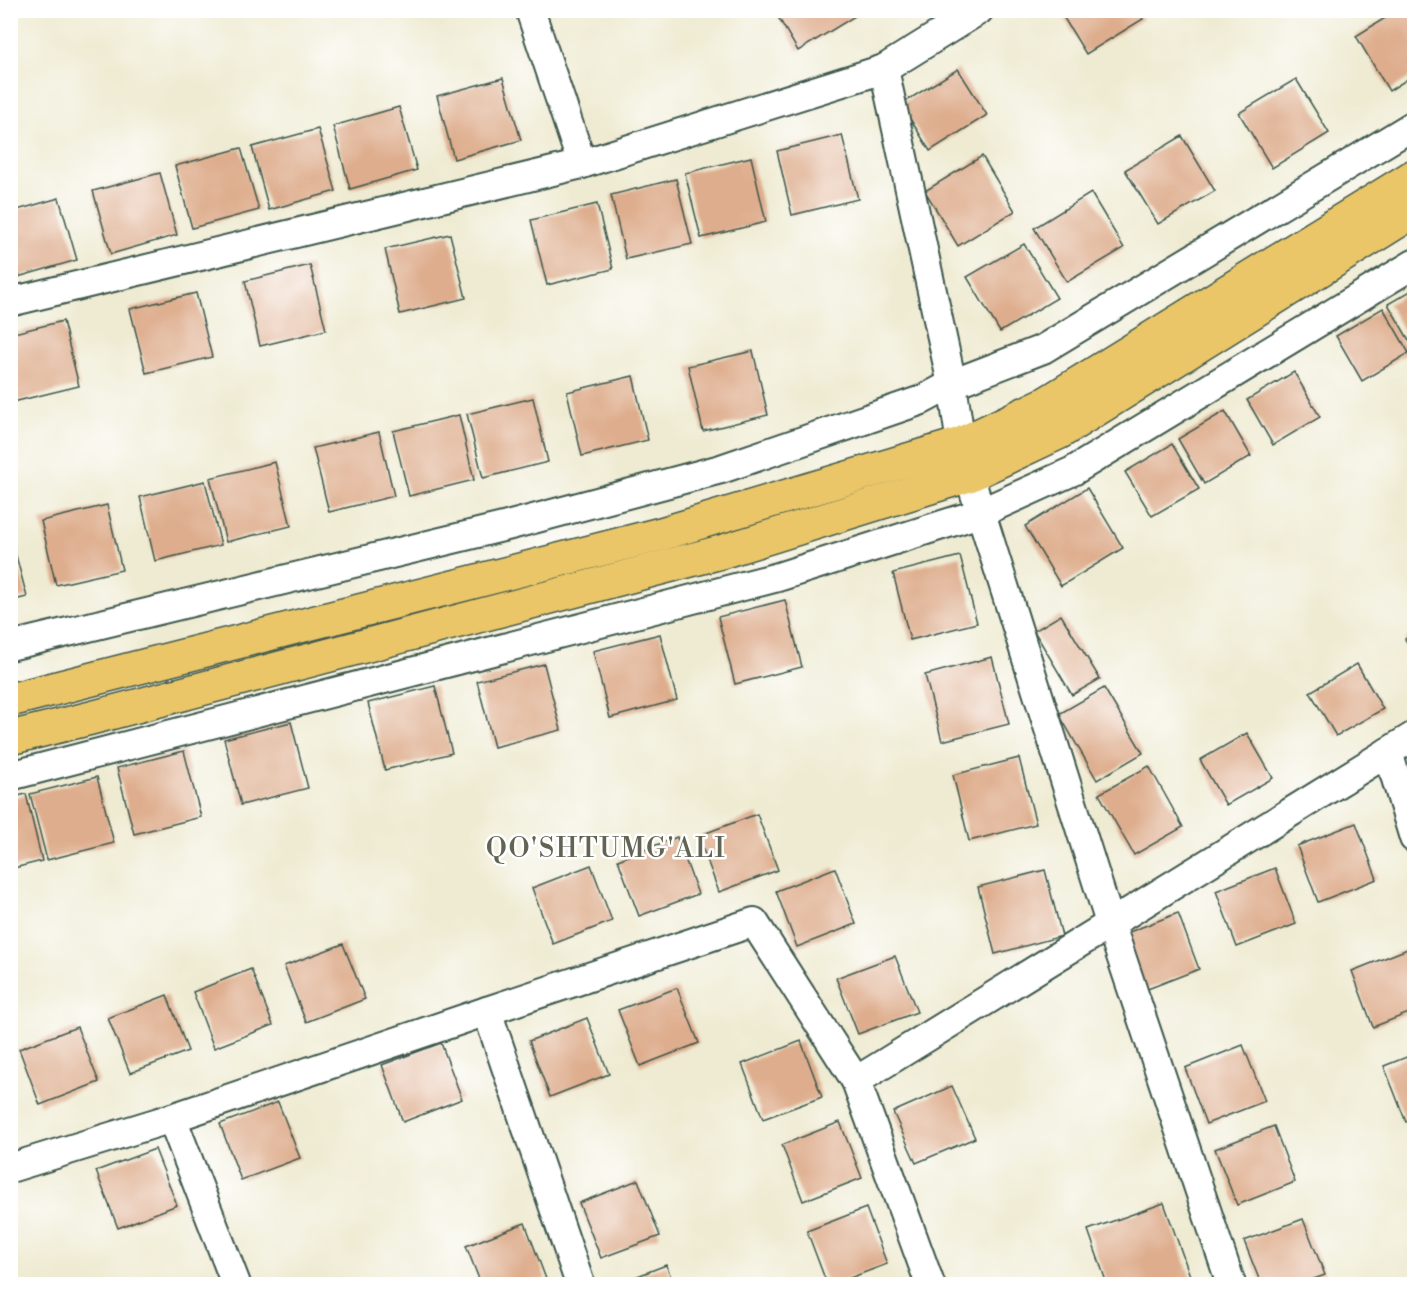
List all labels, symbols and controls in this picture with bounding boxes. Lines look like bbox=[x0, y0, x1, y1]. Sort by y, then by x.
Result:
district label: QO'SHTUMG'ALI bbox=[486, 832, 726, 866]

